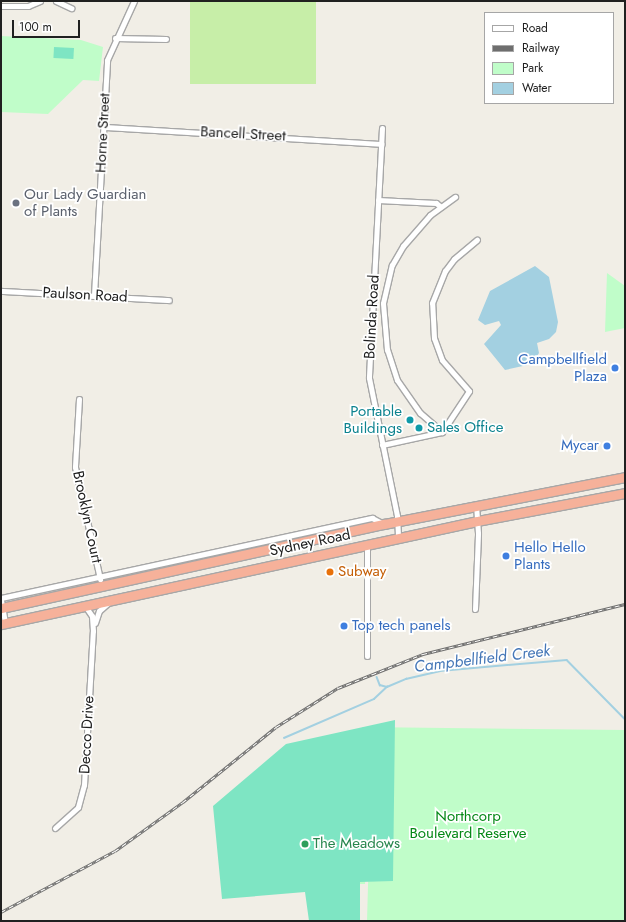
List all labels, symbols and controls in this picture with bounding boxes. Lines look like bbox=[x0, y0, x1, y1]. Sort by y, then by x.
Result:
scale bar bbox=[14, 12, 82, 38]
legend bbox=[484, 12, 614, 104]
text: 100 m bbox=[19, 18, 52, 36]
text: Road bbox=[522, 19, 548, 37]
text: Railway bbox=[522, 39, 560, 57]
text: Park bbox=[522, 59, 543, 77]
text: Water bbox=[522, 79, 552, 97]
street label: Horne Street bbox=[92, 93, 114, 173]
street label: Bancell Street bbox=[200, 123, 286, 145]
place label: Our Lady Guardian of Plants bbox=[24, 185, 146, 220]
marker: Our Lady Guardian of Plants bbox=[11, 198, 21, 208]
street label: Bolinda Road bbox=[361, 274, 383, 360]
street label: Paulson Road bbox=[42, 284, 128, 306]
place label: Campbellfield Plaza bbox=[518, 350, 607, 385]
marker: Campbellfield Plaza bbox=[610, 363, 620, 373]
place label: Portable Buildings bbox=[343, 402, 402, 437]
marker: Portable Buildings bbox=[405, 415, 415, 425]
place label: Sales Office bbox=[427, 419, 503, 437]
marker: Sales Office bbox=[414, 423, 424, 433]
place label: Mycar bbox=[561, 437, 599, 455]
marker: Mycar bbox=[602, 441, 612, 451]
street label: Brooklyn Court bbox=[68, 469, 106, 565]
street label: Sydney Road bbox=[268, 526, 352, 560]
place label: Hello Hello Plants bbox=[514, 538, 586, 573]
marker: Hello Hello Plants bbox=[501, 551, 511, 561]
place label: Subway bbox=[338, 563, 386, 581]
marker: Subway bbox=[325, 567, 335, 577]
place label: Top tech panels bbox=[352, 617, 450, 635]
marker: Top tech panels bbox=[339, 621, 349, 631]
water label: Campbellfield Creek bbox=[413, 641, 551, 677]
street label: Decco Drive bbox=[76, 695, 98, 775]
park label: Northcorp Boulevard Reserve bbox=[410, 807, 526, 842]
place label: The Meadows bbox=[313, 835, 400, 853]
marker: The Meadows bbox=[300, 839, 310, 849]

